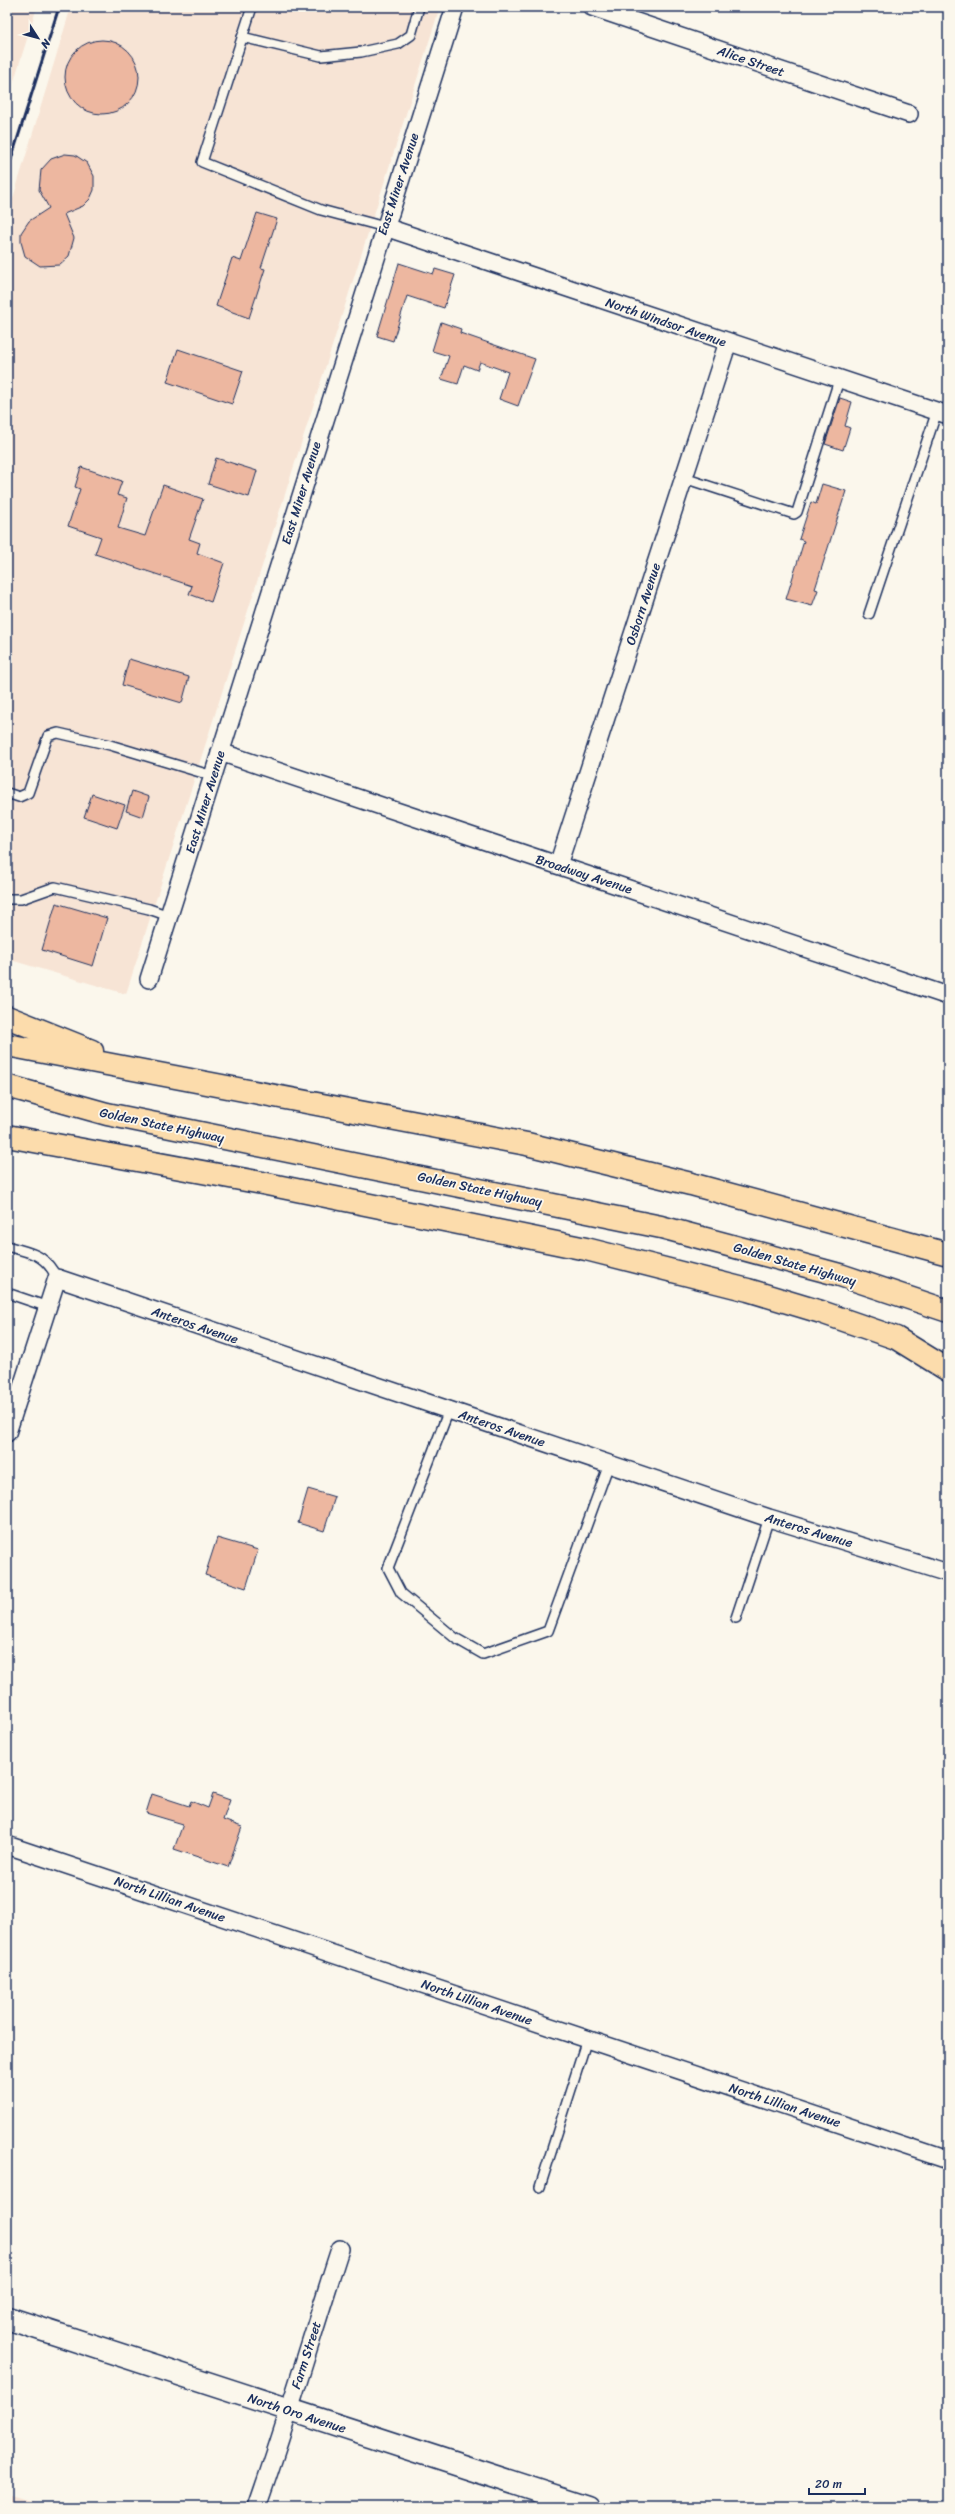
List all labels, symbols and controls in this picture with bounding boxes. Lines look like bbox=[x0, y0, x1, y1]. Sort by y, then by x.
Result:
north arrow bbox=[18, 18, 58, 58]
text: N bbox=[36, 34, 56, 53]
street label: Alice Street bbox=[713, 38, 788, 83]
street label: East Miner Avenue bbox=[371, 130, 425, 238]
street label: North Windsor Avenue bbox=[602, 291, 730, 353]
street label: East Miner Avenue bbox=[274, 439, 328, 547]
street label: Osborn Avenue bbox=[619, 559, 667, 648]
street label: East Miner Avenue bbox=[178, 748, 232, 856]
street label: Broadway Avenue bbox=[533, 848, 635, 900]
street label: Golden State Highway bbox=[98, 1101, 227, 1150]
street label: Golden State Highway bbox=[416, 1165, 545, 1214]
street label: Golden State Highway bbox=[731, 1235, 859, 1293]
street label: Anteros Avenue bbox=[147, 1299, 242, 1351]
street label: Anteros Avenue bbox=[454, 1402, 549, 1454]
street label: Anteros Avenue bbox=[761, 1505, 856, 1554]
street label: North Lillian Avenue bbox=[111, 1869, 229, 1929]
street label: North Lillian Avenue bbox=[418, 1972, 536, 2032]
street label: North Lillian Avenue bbox=[726, 2076, 844, 2134]
street label: Farm Street bbox=[284, 2318, 328, 2392]
street label: North Oro Avenue bbox=[245, 2386, 350, 2440]
scale bar bbox=[809, 2470, 865, 2496]
text: 20 m bbox=[815, 2473, 842, 2495]

